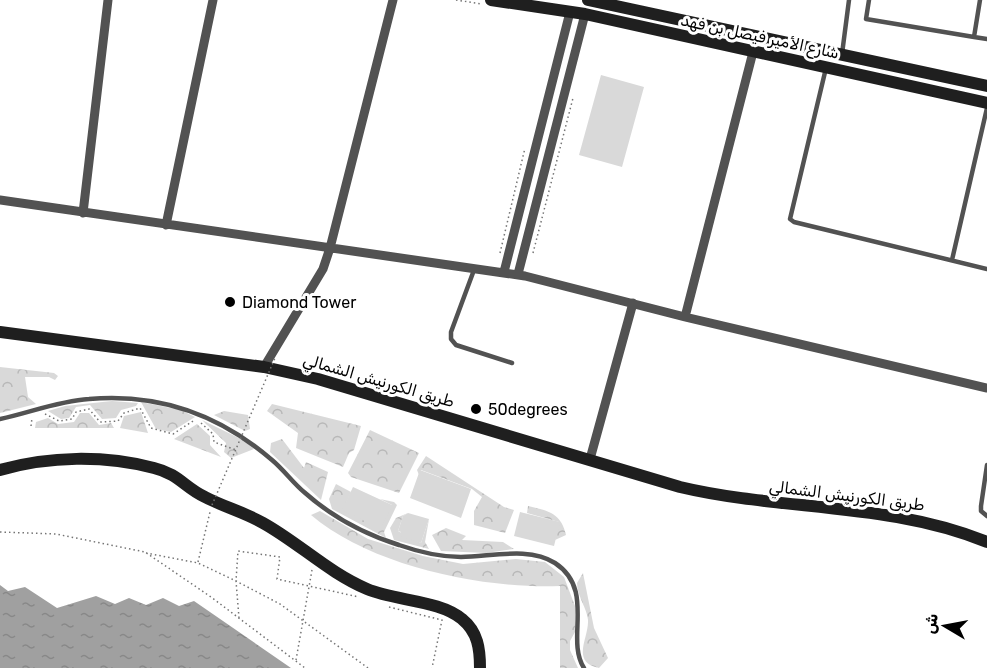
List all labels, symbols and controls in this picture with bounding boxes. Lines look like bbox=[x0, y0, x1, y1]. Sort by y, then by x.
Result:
street label: شارع الأمير فيصل بن فهد bbox=[678, 10, 841, 65]
place label: Diamond Tower bbox=[242, 293, 356, 312]
marker: Diamond Tower bbox=[223, 295, 237, 309]
street label: طريق الكورنيش الشمالي bbox=[300, 350, 457, 414]
place label: 50degrees bbox=[488, 400, 568, 419]
marker: 50degrees bbox=[469, 402, 483, 416]
street label: طريق الكورنيش الشمالي bbox=[768, 477, 926, 517]
north arrow bbox=[915, 596, 975, 656]
text: ش bbox=[920, 612, 942, 635]

